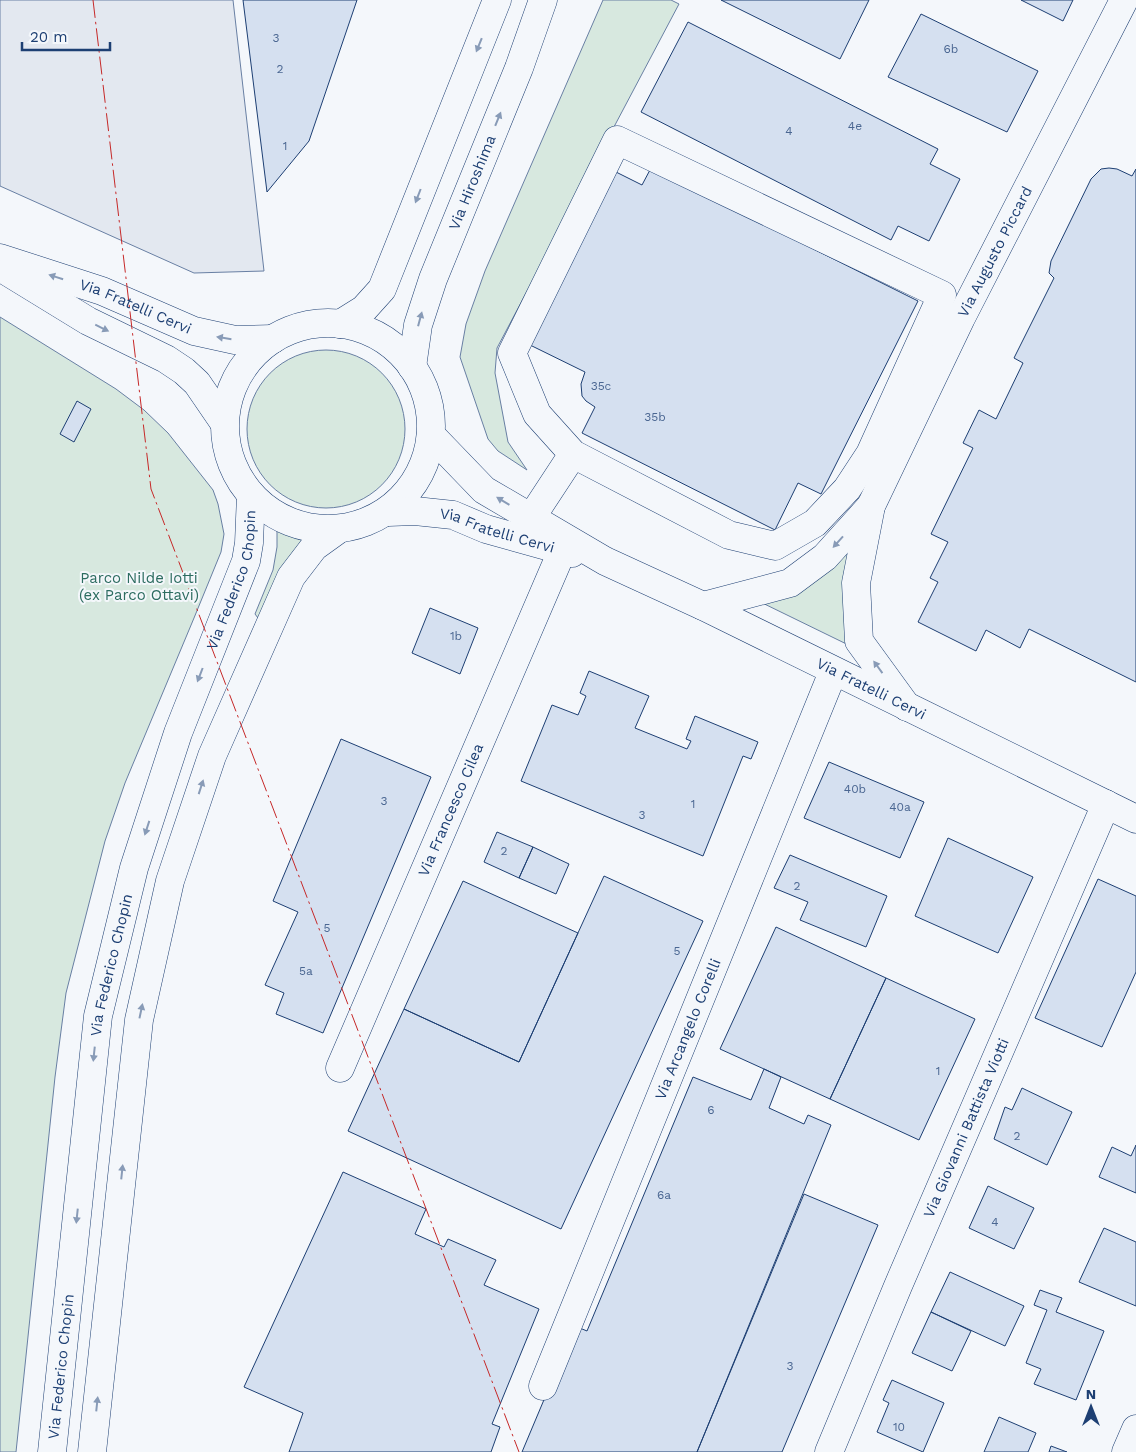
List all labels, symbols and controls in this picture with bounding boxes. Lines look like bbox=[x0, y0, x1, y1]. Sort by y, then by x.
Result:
scale bar bbox=[22, 20, 110, 52]
text: 20 m bbox=[30, 28, 68, 46]
house number: 3 bbox=[273, 31, 280, 45]
one-way arrow bbox=[474, 38, 482, 52]
house number: 6b bbox=[944, 42, 958, 56]
house number: 2 bbox=[277, 62, 284, 76]
one-way arrow bbox=[494, 111, 502, 126]
house number: 4e bbox=[848, 119, 862, 133]
house number: 4 bbox=[785, 124, 793, 138]
street label: Via Hiroshima bbox=[445, 132, 500, 233]
house number: 1 bbox=[283, 139, 287, 153]
street label: Via Augusto Piccard bbox=[954, 183, 1036, 320]
one-way arrow bbox=[414, 189, 422, 204]
one-way arrow bbox=[48, 272, 63, 280]
street label: Via Fratelli Cervi bbox=[77, 275, 194, 338]
one-way arrow bbox=[416, 312, 424, 327]
one-way arrow bbox=[95, 324, 109, 332]
one-way arrow bbox=[216, 334, 232, 342]
house number: 35c bbox=[591, 379, 612, 393]
house number: 35b bbox=[644, 410, 666, 424]
one-way arrow bbox=[495, 497, 510, 505]
street label: Via Fratelli Cervi bbox=[439, 505, 557, 557]
street label: Via Federico Chopin bbox=[203, 510, 259, 652]
one-way arrow bbox=[832, 535, 844, 547]
park label: Parco Nilde Iotti (ex Parco Ottavi) bbox=[79, 569, 199, 604]
house number: 1b bbox=[450, 629, 462, 643]
street label: Via Fratelli Cervi bbox=[813, 654, 929, 723]
one-way arrow bbox=[873, 660, 883, 674]
one-way arrow bbox=[196, 668, 204, 683]
street label: Via Francesco Cilea bbox=[414, 740, 488, 879]
one-way arrow bbox=[198, 779, 206, 794]
house number: 40b bbox=[844, 782, 866, 796]
house number: 3 bbox=[381, 794, 388, 808]
house number: 1 bbox=[691, 797, 695, 811]
house number: 40a bbox=[889, 800, 911, 814]
house number: 3 bbox=[639, 808, 646, 822]
one-way arrow bbox=[142, 821, 150, 836]
house number: 2 bbox=[501, 844, 508, 858]
house number: 2 bbox=[794, 879, 801, 893]
street label: Via Federico Chopin bbox=[87, 892, 136, 1037]
house number: 5 bbox=[324, 921, 331, 935]
house number: 5 bbox=[674, 944, 681, 958]
street label: Via Arcangelo Corelli bbox=[651, 956, 725, 1103]
house number: 5a bbox=[299, 964, 313, 978]
one-way arrow bbox=[137, 1004, 145, 1019]
street label: Via Giovanni Battista Viotti bbox=[920, 1035, 1013, 1220]
one-way arrow bbox=[90, 1047, 98, 1063]
house number: 1 bbox=[936, 1064, 940, 1078]
house number: 6 bbox=[707, 1103, 715, 1117]
house number: 2 bbox=[1014, 1129, 1021, 1143]
one-way arrow bbox=[119, 1164, 127, 1180]
house number: 6a bbox=[657, 1188, 671, 1202]
one-way arrow bbox=[72, 1208, 80, 1224]
house number: 4 bbox=[991, 1215, 999, 1229]
street label: Via Federico Chopin bbox=[44, 1293, 78, 1440]
house number: 3 bbox=[787, 1359, 794, 1373]
north arrow bbox=[1066, 1382, 1116, 1432]
text: N bbox=[1086, 1386, 1096, 1402]
one-way arrow bbox=[93, 1395, 101, 1411]
house number: 10 bbox=[893, 1420, 905, 1434]

